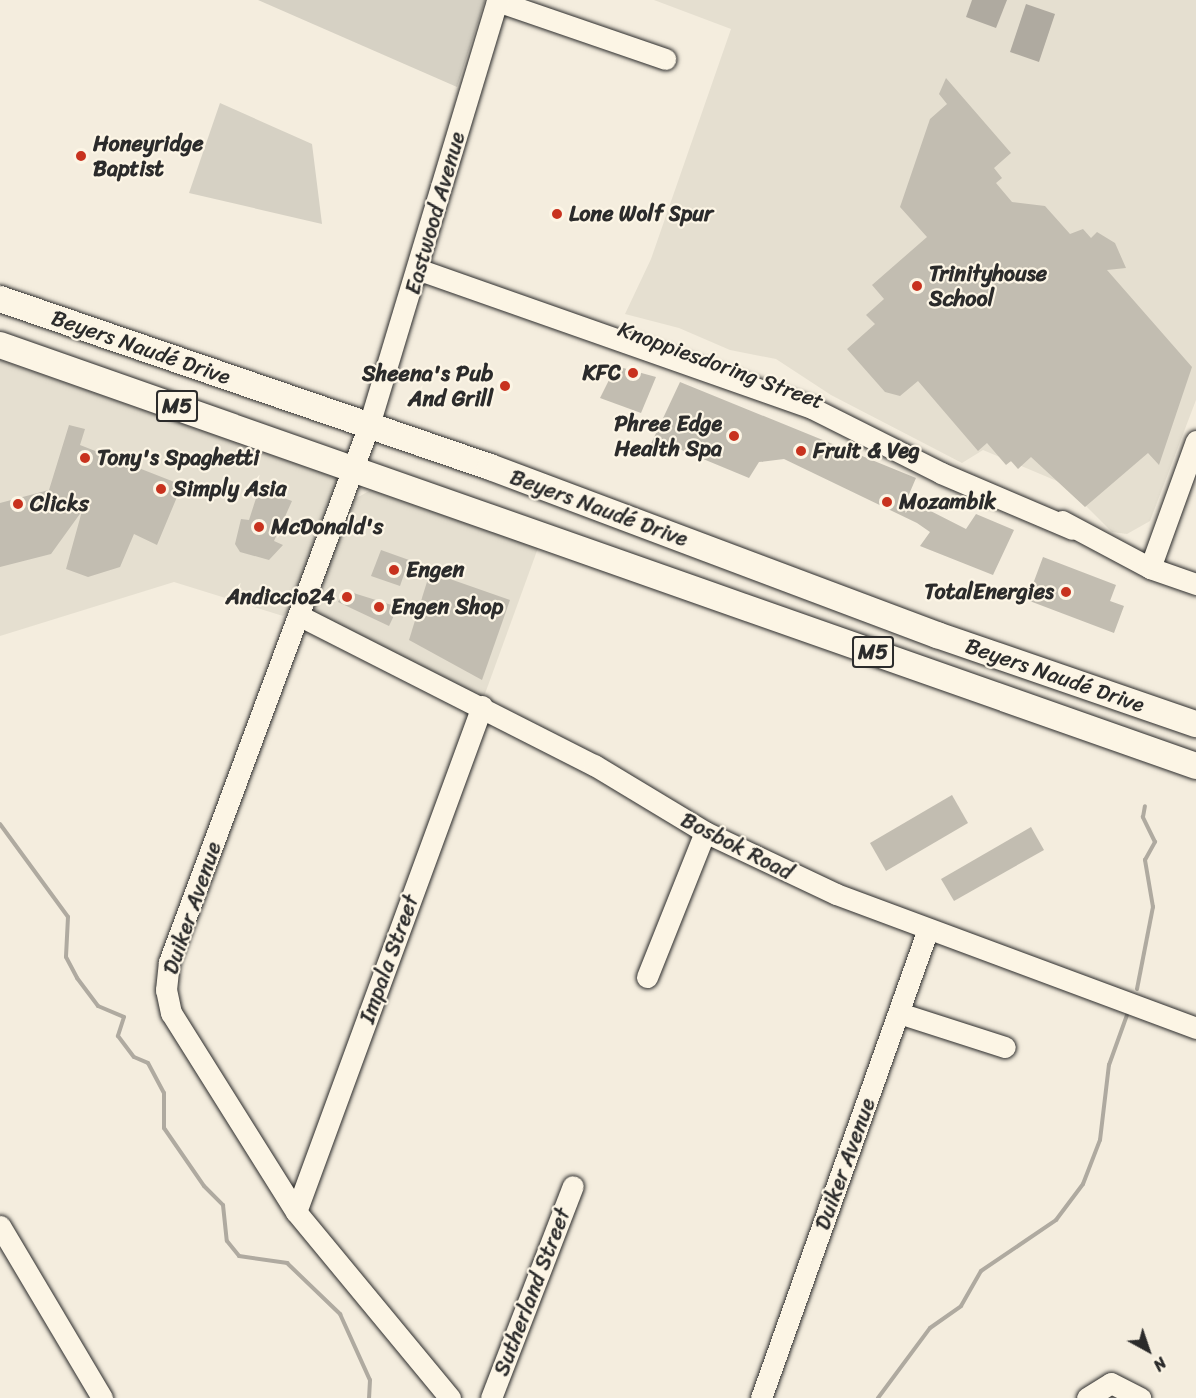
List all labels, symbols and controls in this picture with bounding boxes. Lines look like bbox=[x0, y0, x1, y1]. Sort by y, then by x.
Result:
street label: Eastwood Avenue bbox=[399, 129, 471, 297]
place label: Honeyridge Baptist bbox=[93, 130, 203, 182]
marker: Honeyridge Baptist bbox=[74, 149, 88, 163]
place label: Lone Wolf Spur bbox=[569, 201, 715, 227]
marker: Lone Wolf Spur bbox=[550, 207, 564, 221]
place label: Trinityhouse School bbox=[929, 260, 1047, 312]
marker: Trinityhouse School bbox=[910, 279, 924, 293]
street label: Beyers Naudé Drive bbox=[48, 304, 234, 390]
street label: Knoppiesdoring Street bbox=[615, 316, 827, 414]
place label: Sheena's Pub And Grill bbox=[362, 360, 493, 412]
place label: KFC bbox=[582, 360, 621, 386]
marker: KFC bbox=[626, 366, 640, 380]
marker: Sheena's Pub And Grill bbox=[498, 379, 512, 393]
road number: M5 bbox=[156, 388, 198, 424]
place label: Phree Edge Health Spa bbox=[614, 410, 722, 462]
marker: Phree Edge Health Spa bbox=[727, 429, 741, 443]
place label: Fruit & Veg bbox=[813, 438, 921, 464]
marker: Fruit & Veg bbox=[794, 444, 808, 458]
place label: Tony's Spaghetti bbox=[97, 445, 259, 471]
marker: Tony's Spaghetti bbox=[78, 451, 92, 465]
street label: Beyers Naudé Drive bbox=[506, 463, 692, 553]
place label: Simply Asia bbox=[173, 476, 286, 502]
marker: Simply Asia bbox=[154, 482, 168, 496]
place label: Mozambik bbox=[899, 489, 996, 515]
place label: Clicks bbox=[30, 491, 89, 517]
marker: Mozambik bbox=[880, 495, 894, 509]
marker: Clicks bbox=[11, 497, 25, 511]
place label: McDonald's bbox=[271, 514, 383, 540]
marker: McDonald's bbox=[252, 520, 266, 534]
place label: Engen bbox=[406, 557, 464, 583]
marker: Engen bbox=[387, 563, 401, 577]
place label: TotalEnergies bbox=[924, 579, 1054, 605]
place label: Andiccio24 bbox=[226, 584, 335, 610]
marker: TotalEnergies bbox=[1059, 585, 1073, 599]
marker: Andiccio24 bbox=[340, 590, 354, 604]
place label: Engen Shop bbox=[391, 594, 503, 620]
marker: Engen Shop bbox=[372, 600, 386, 614]
street label: Beyers Naudé Drive bbox=[962, 632, 1148, 718]
road number: M5 bbox=[852, 634, 894, 670]
street label: Bosbok Road bbox=[676, 806, 798, 886]
street label: Duiker Avenue bbox=[157, 838, 227, 978]
street label: Impala Street bbox=[353, 891, 425, 1027]
street label: Duiker Avenue bbox=[809, 1095, 881, 1233]
street label: Sutherland Street bbox=[488, 1204, 576, 1380]
north arrow bbox=[1118, 1320, 1178, 1380]
text: N bbox=[1146, 1349, 1173, 1379]

